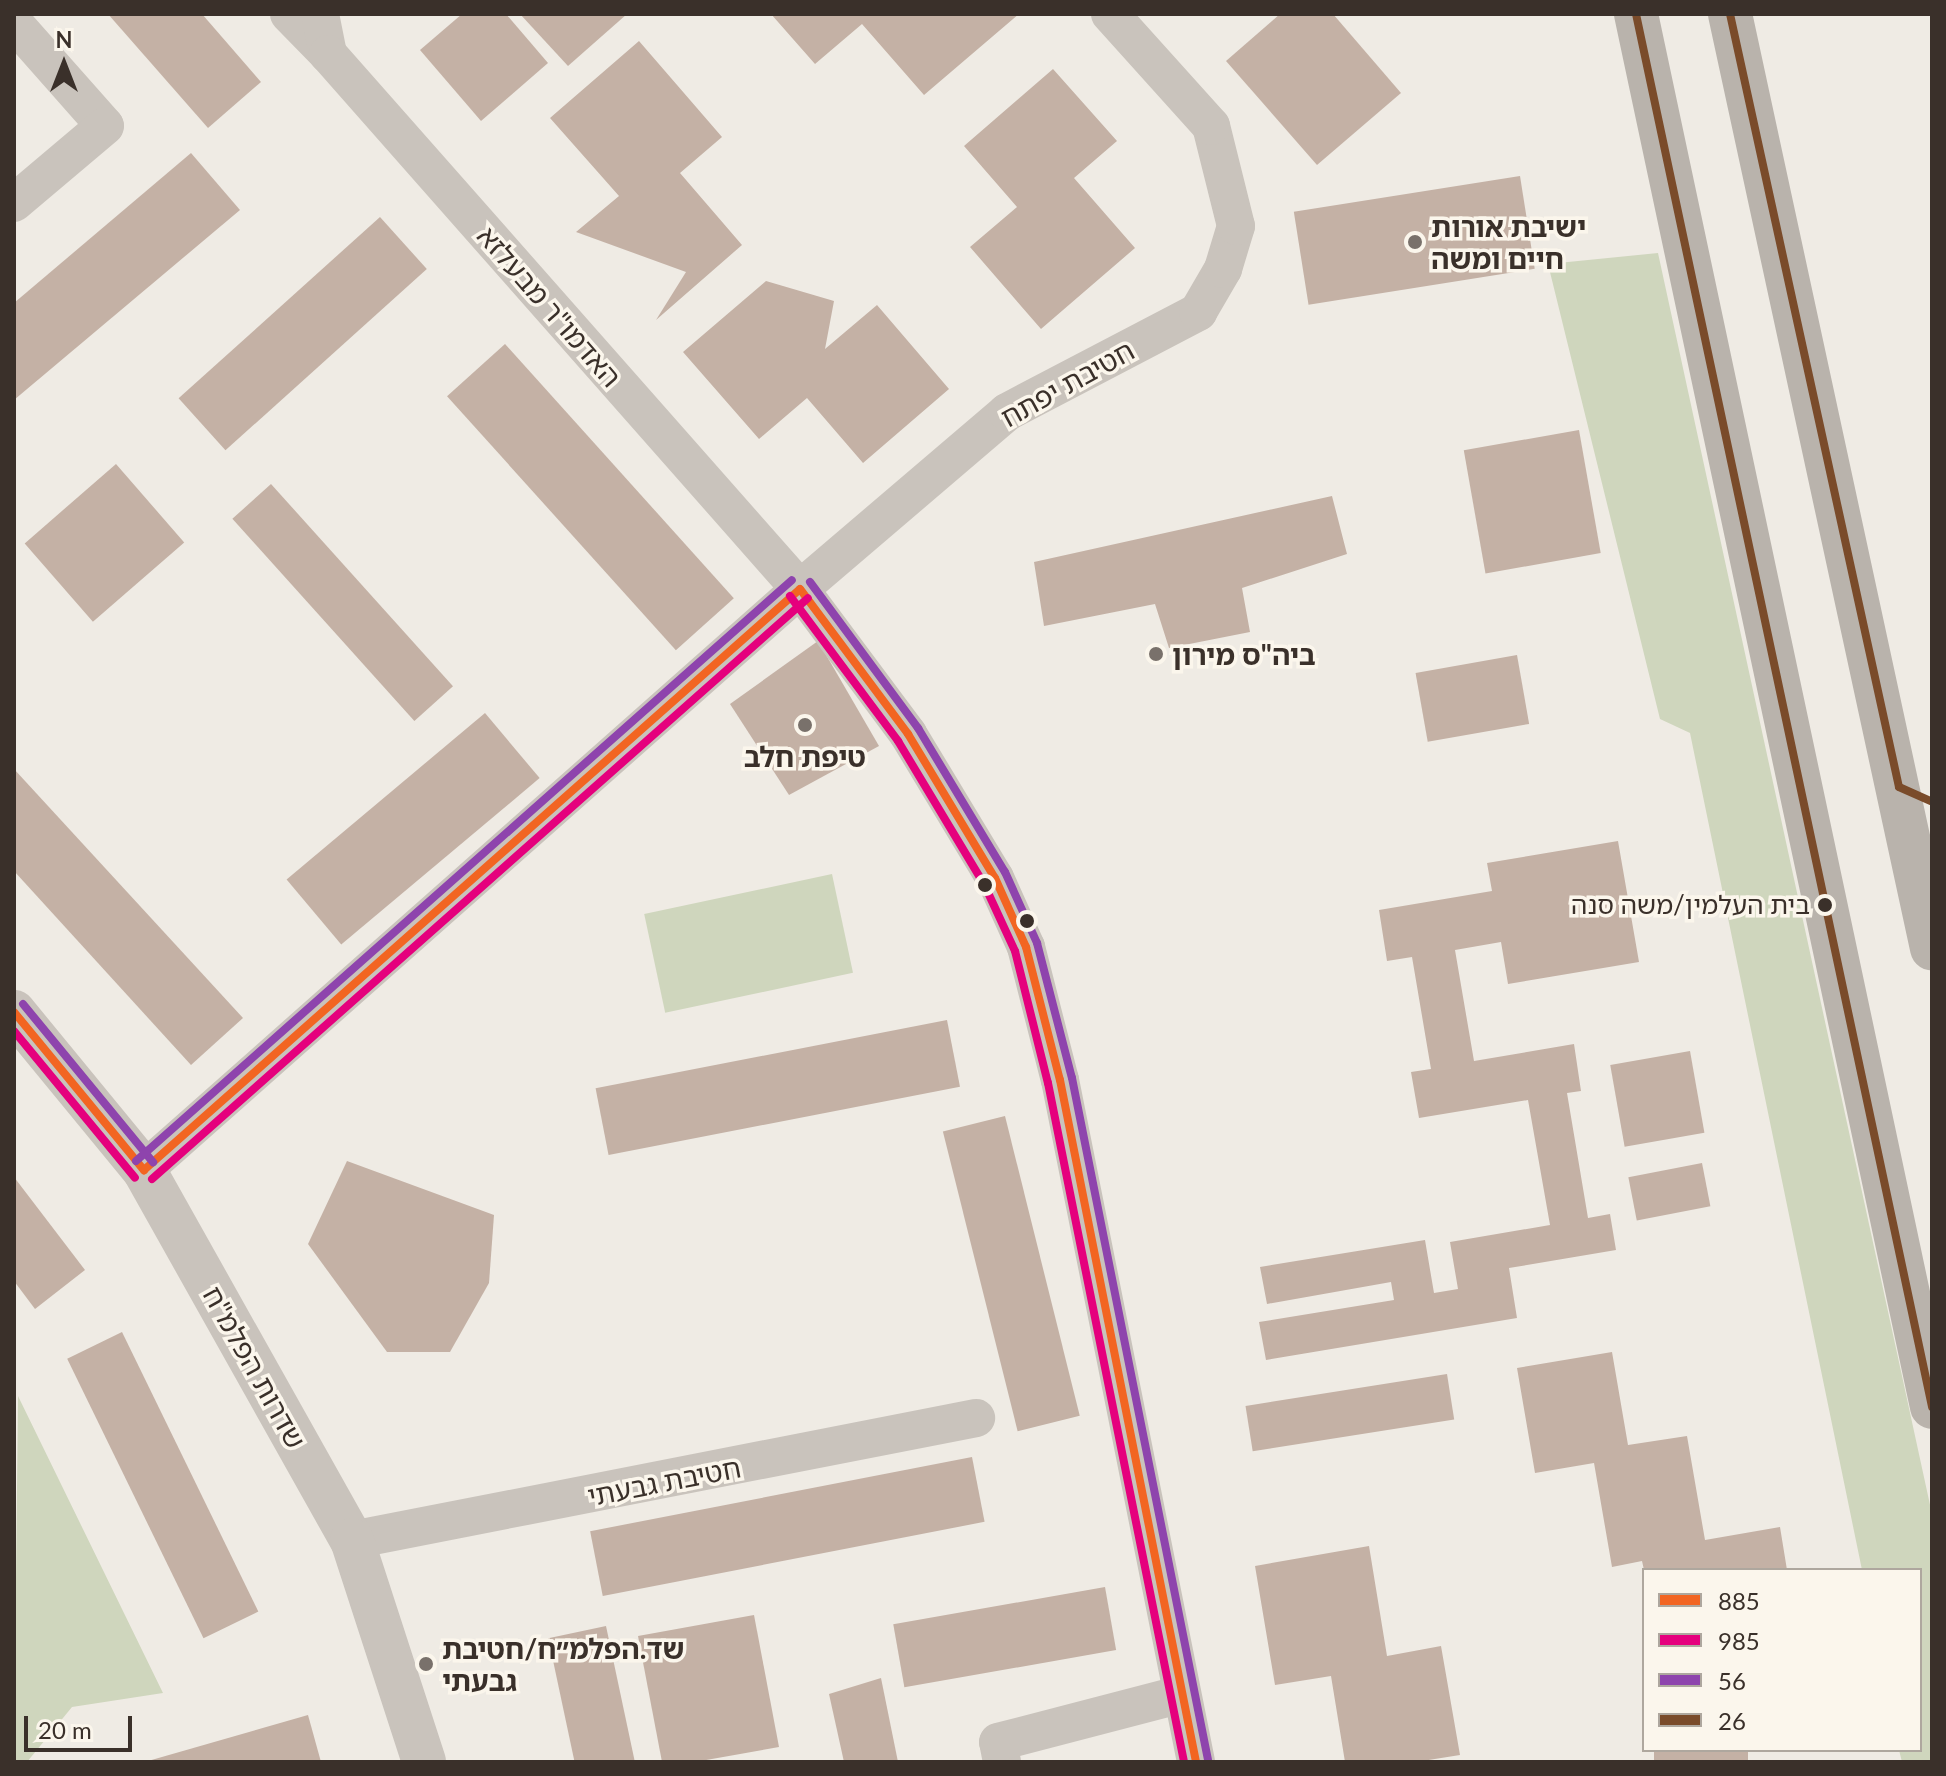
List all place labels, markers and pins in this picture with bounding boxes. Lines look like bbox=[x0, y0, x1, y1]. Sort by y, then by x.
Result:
place label: ישיבת אורות חיים ומשה bbox=[1431, 209, 1586, 275]
marker: ישיבת אורות חיים ומשה bbox=[1406, 233, 1424, 251]
place label: ביה"ס מירון bbox=[1172, 637, 1316, 671]
marker: ביה"ס מירון bbox=[1147, 645, 1165, 663]
marker: טיפת חלב bbox=[794, 714, 816, 736]
place label: טיפת חלב bbox=[744, 739, 866, 773]
unlabelled marker bbox=[977, 877, 993, 893]
place label: בית העלמין/משה סנה bbox=[1571, 889, 1810, 921]
marker: בית העלמין/משה סנה bbox=[1817, 897, 1833, 913]
unlabelled marker bbox=[1019, 913, 1035, 929]
place label: שד.הפלמ״ח/חטיבת גבעתי bbox=[442, 1631, 684, 1697]
marker: שד.הפלמ״ח/חטיבת גבעתי bbox=[417, 1655, 435, 1673]

